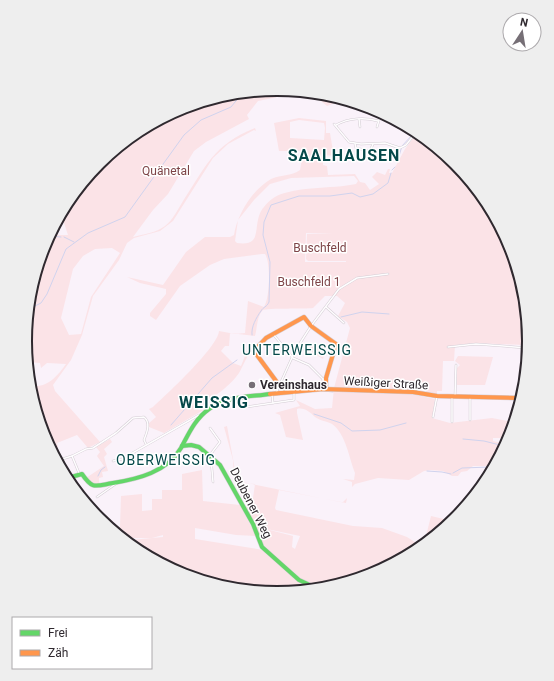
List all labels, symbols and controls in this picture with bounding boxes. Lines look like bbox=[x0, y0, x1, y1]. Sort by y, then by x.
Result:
north arrow bbox=[502, 12, 542, 52]
text: N bbox=[519, 16, 529, 30]
district label: SAALHAUSEN bbox=[288, 146, 400, 165]
park label: Quänetal bbox=[142, 164, 190, 178]
park label: Buschfeld bbox=[293, 241, 347, 255]
park label: Buschfeld 1 bbox=[278, 275, 340, 289]
district label: UNTERWEISSIG bbox=[242, 342, 352, 358]
street label: Weißiger Straße bbox=[343, 374, 429, 392]
place label: Vereinshaus bbox=[260, 378, 327, 392]
marker: Vereinshaus bbox=[247, 380, 257, 390]
district label: WEISSIG bbox=[179, 393, 249, 412]
district label: OBERWEISSIG bbox=[116, 452, 216, 468]
street label: Deubener Weg bbox=[227, 465, 275, 541]
legend bbox=[12, 617, 152, 669]
text: Frei bbox=[48, 626, 68, 640]
text: Zäh bbox=[48, 646, 68, 660]

